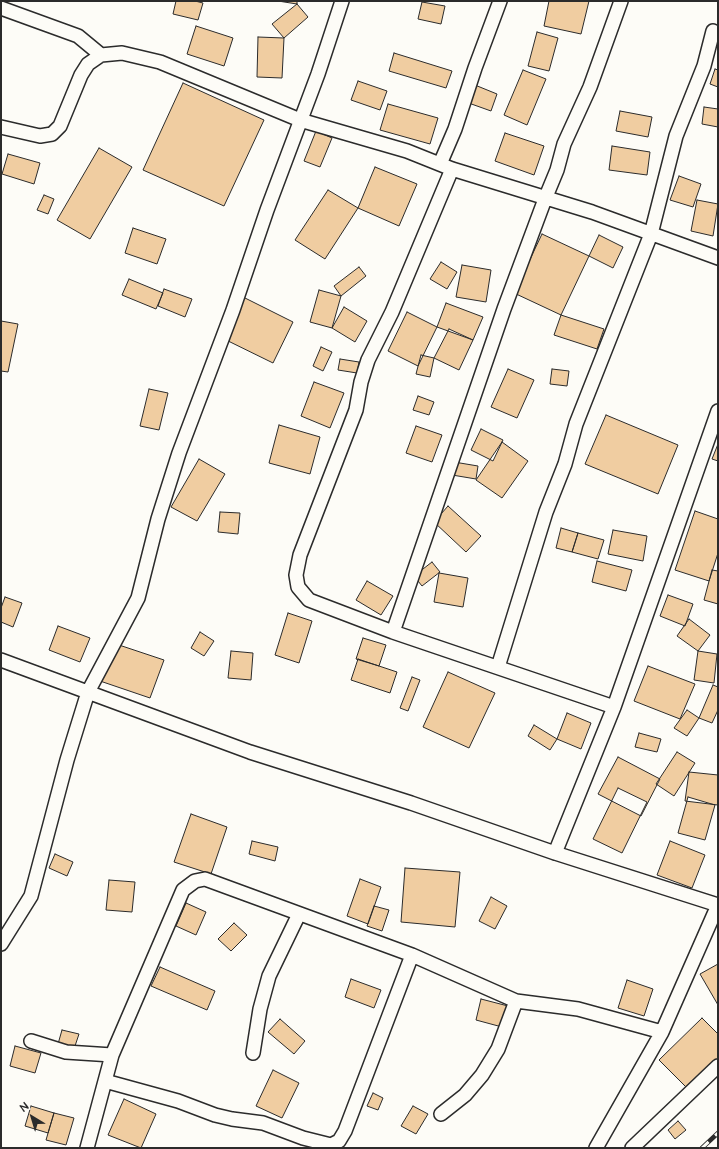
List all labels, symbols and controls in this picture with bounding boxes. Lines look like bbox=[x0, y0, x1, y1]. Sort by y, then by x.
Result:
north arrow bbox=[12, 1097, 52, 1137]
text: N bbox=[17, 1099, 32, 1115]

